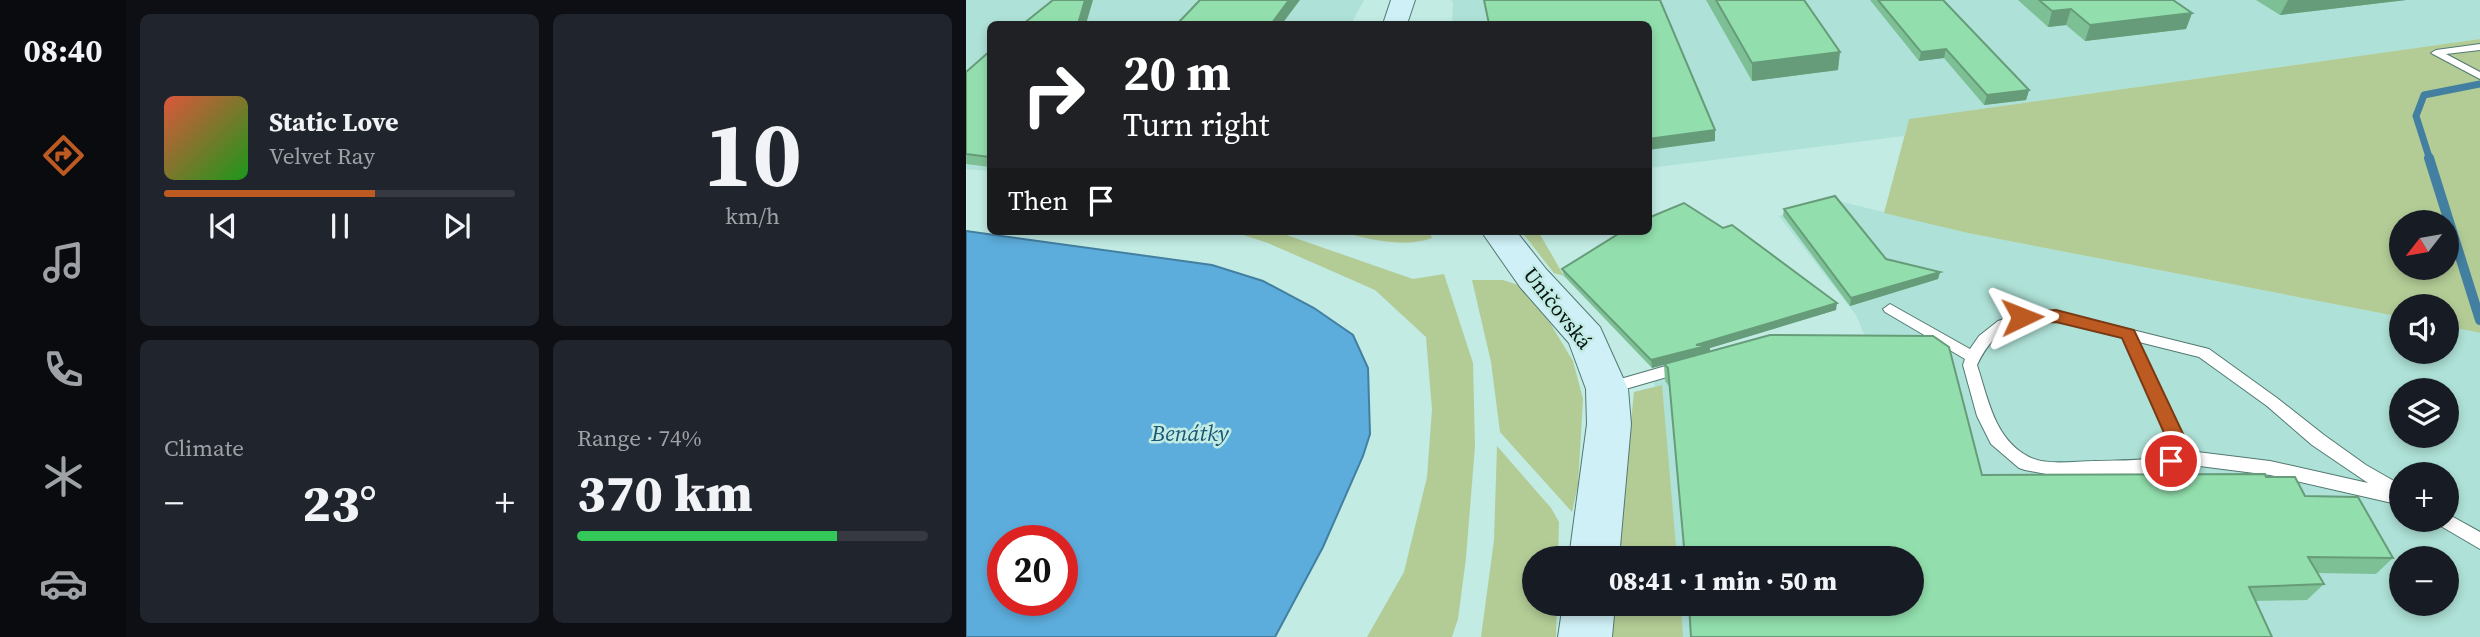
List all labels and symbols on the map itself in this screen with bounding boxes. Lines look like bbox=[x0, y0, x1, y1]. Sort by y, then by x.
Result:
north arrow bbox=[2389, 210, 2459, 280]
street label: Uničovská bbox=[1517, 261, 1599, 355]
position arrow bbox=[1985, 280, 2059, 354]
water label: Benátky bbox=[1150, 417, 1230, 449]
pin bbox=[2141, 431, 2201, 491]
speed limit sign: 20 bbox=[987, 525, 1078, 616]

